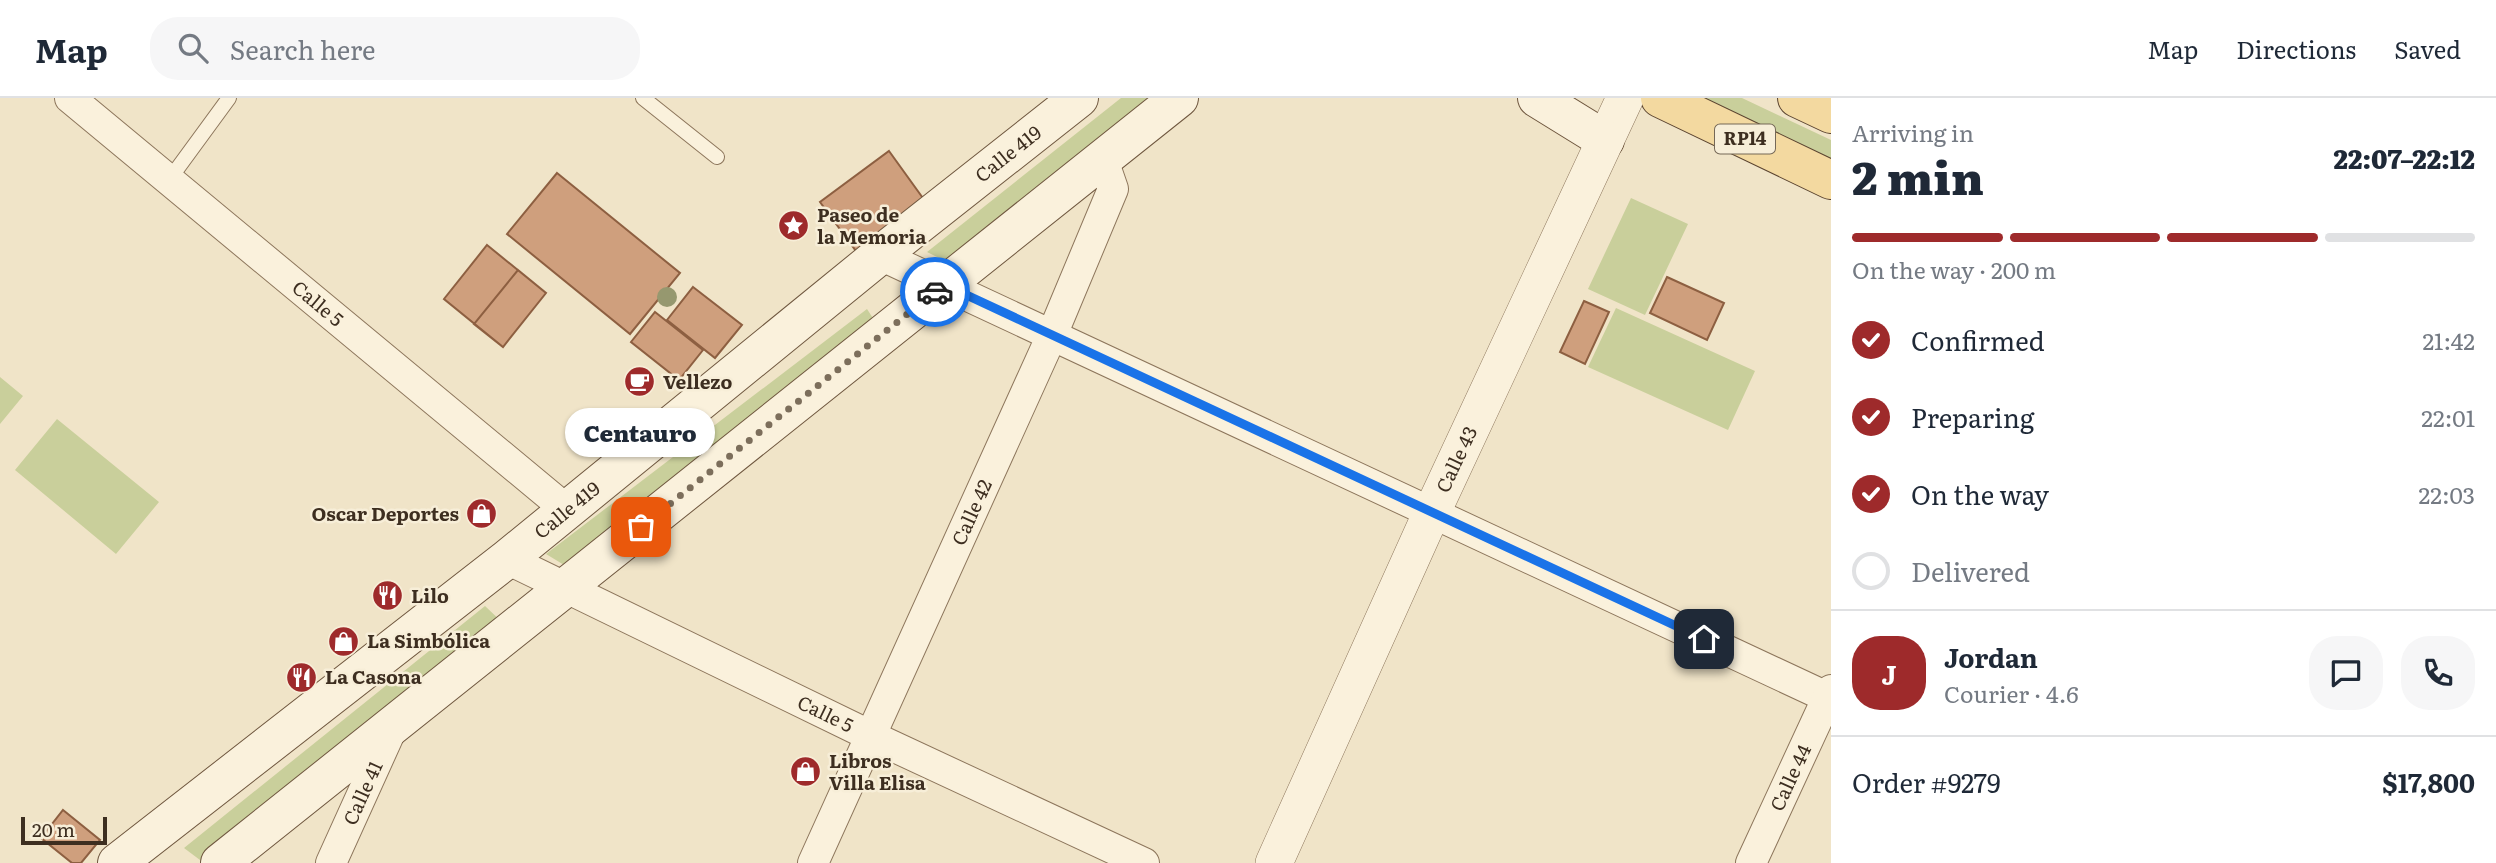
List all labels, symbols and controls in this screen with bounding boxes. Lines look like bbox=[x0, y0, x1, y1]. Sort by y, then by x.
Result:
search box bbox=[150, 17, 640, 80]
text: Map bbox=[35, 24, 108, 73]
icon: search bbox=[174, 29, 212, 67]
text: Search here bbox=[230, 29, 376, 68]
text: Map bbox=[2147, 31, 2198, 66]
text: Directions bbox=[2236, 31, 2356, 66]
text: Saved bbox=[2394, 31, 2461, 66]
text: Arriving in bbox=[1852, 115, 1974, 149]
street label: Calle 419 bbox=[968, 118, 1047, 188]
road number: RP14 bbox=[1715, 124, 1775, 154]
text: 22:07–22:12 bbox=[2334, 138, 2475, 177]
text: 2 min bbox=[1852, 141, 1984, 209]
place label: Paseo de la Memoria bbox=[817, 200, 927, 250]
place icon: Paseo de la Memoria bbox=[777, 209, 811, 243]
text: On the way · 200 m bbox=[1852, 252, 2056, 286]
courier bbox=[900, 257, 970, 327]
street label: Calle 5 bbox=[287, 273, 351, 333]
icon: car bbox=[916, 273, 954, 311]
text: Confirmed bbox=[1911, 320, 2045, 359]
icon: check bbox=[1852, 321, 1890, 359]
text: 21:42 bbox=[2422, 323, 2475, 357]
cafe icon: Vellezo bbox=[623, 365, 657, 399]
place label: Vellezo bbox=[663, 367, 732, 395]
text: Preparing bbox=[1911, 397, 2034, 436]
icon: check bbox=[1852, 398, 1890, 436]
text: 22:01 bbox=[2421, 400, 2475, 434]
callout: Centauro bbox=[566, 408, 716, 457]
text: Centauro bbox=[583, 415, 697, 449]
street label: Calle 43 bbox=[1428, 421, 1483, 497]
street label: Calle 419 bbox=[527, 474, 605, 545]
street label: Calle 42 bbox=[944, 474, 998, 549]
text: On the way bbox=[1911, 474, 2049, 513]
icon: check bbox=[1852, 475, 1890, 513]
text: 22:03 bbox=[2419, 477, 2475, 511]
shop icon: Oscar Deportes bbox=[465, 497, 499, 531]
pin bbox=[611, 497, 671, 557]
place label: Oscar Deportes bbox=[311, 499, 459, 527]
icon: bag bbox=[622, 508, 660, 546]
text: Delivered bbox=[1911, 551, 2030, 590]
restaurant icon: Lilo bbox=[371, 579, 405, 613]
place label: Lilo bbox=[411, 581, 449, 609]
pin bbox=[1674, 609, 1734, 669]
icon: home bbox=[1685, 620, 1723, 658]
shop icon: La Simbólica bbox=[327, 624, 361, 658]
place label: La Simbólica bbox=[367, 626, 490, 654]
button: chat bbox=[2309, 636, 2383, 710]
button: phone bbox=[2401, 636, 2475, 710]
text: Jordan bbox=[1944, 637, 2038, 676]
text: J bbox=[1882, 654, 1896, 693]
restaurant icon: La Casona bbox=[285, 660, 319, 694]
place label: La Casona bbox=[325, 662, 422, 690]
text: Courier · 4.6 bbox=[1944, 676, 2079, 710]
street label: Calle 5 bbox=[793, 687, 859, 739]
street label: Calle 44 bbox=[1762, 739, 1817, 815]
place label: Libros Villa Elisa bbox=[829, 746, 926, 796]
shop icon: Libros Villa Elisa bbox=[789, 755, 823, 789]
street label: Calle 41 bbox=[335, 756, 389, 829]
text: Order #9279 bbox=[1852, 762, 2001, 801]
text: $17,800 bbox=[2382, 762, 2475, 801]
scale bar bbox=[21, 814, 107, 846]
text: 20 m bbox=[32, 815, 75, 843]

